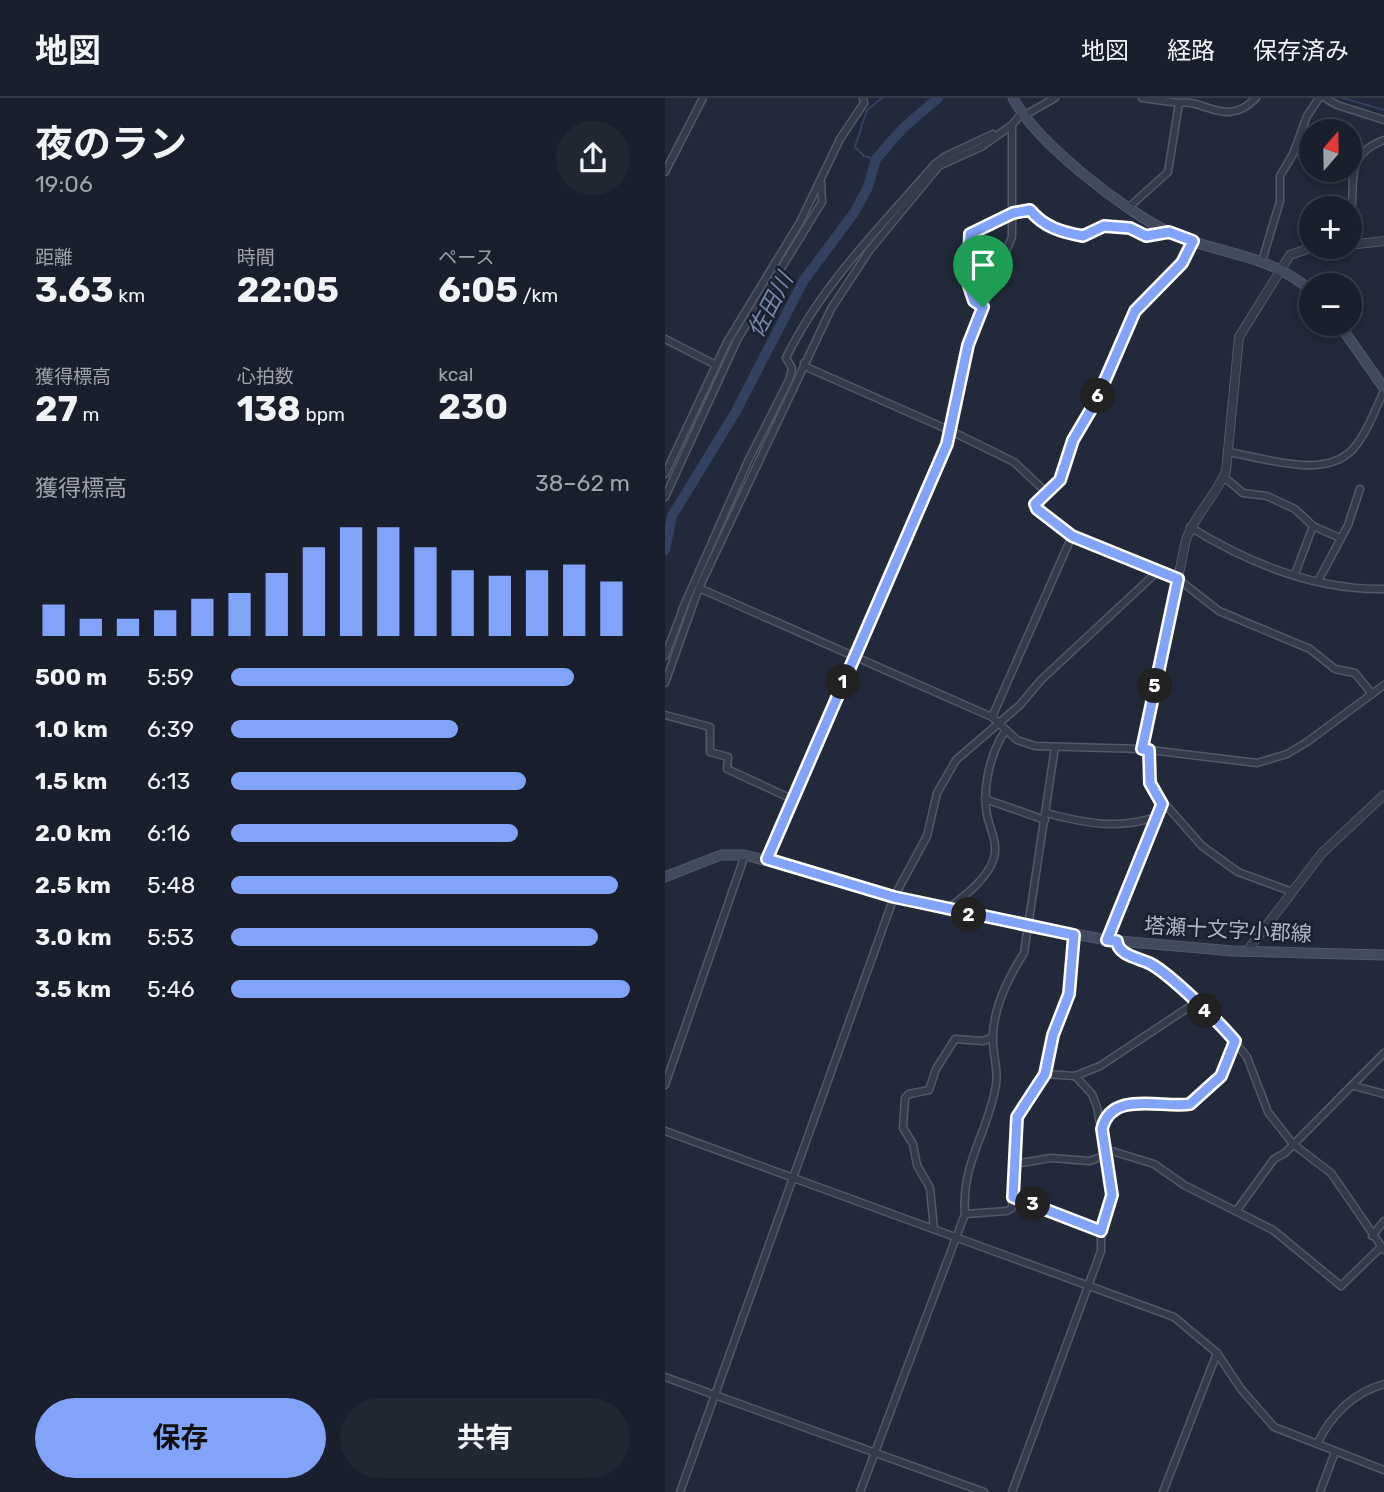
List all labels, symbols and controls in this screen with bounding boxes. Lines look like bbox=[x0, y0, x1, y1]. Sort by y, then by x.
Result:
text: 地図 bbox=[35, 31, 101, 70]
text: 地図 bbox=[1081, 37, 1129, 65]
text: 経路 bbox=[1167, 37, 1215, 65]
text: 保存済み bbox=[1253, 37, 1349, 65]
north arrow bbox=[1299, 119, 1361, 182]
map controls bbox=[1299, 119, 1362, 336]
text: 夜のラン bbox=[35, 121, 187, 167]
button: share bbox=[556, 121, 630, 195]
text: 19:06 bbox=[35, 170, 93, 198]
button: + bbox=[1299, 196, 1362, 259]
pin bbox=[953, 235, 1013, 307]
text: 距離 bbox=[35, 246, 73, 269]
text: 時間 bbox=[237, 246, 275, 269]
text: ペース bbox=[438, 246, 494, 269]
icon: arrive bbox=[964, 246, 1002, 284]
water label: 佐田川 bbox=[741, 265, 800, 342]
text: 3.63 bbox=[35, 269, 114, 311]
text: 22:05 bbox=[237, 269, 339, 311]
text: 6:05 bbox=[438, 269, 518, 311]
button: − bbox=[1299, 273, 1362, 336]
text: km bbox=[114, 284, 145, 307]
text: /km bbox=[518, 284, 558, 307]
text: kcal bbox=[438, 363, 473, 386]
text: 獲得標高 bbox=[35, 365, 111, 388]
text: 心拍数 bbox=[237, 365, 294, 388]
pin: 6 bbox=[1081, 378, 1115, 414]
text: 6 bbox=[1091, 384, 1104, 407]
text: 230 bbox=[438, 386, 508, 428]
text: 27 bbox=[35, 388, 78, 430]
text: 138 bbox=[237, 388, 301, 430]
text: m bbox=[78, 403, 99, 426]
text: bpm bbox=[301, 403, 345, 426]
text: 38–62 m bbox=[535, 469, 630, 497]
text: 獲得標高 bbox=[35, 474, 127, 502]
text: 500 m bbox=[35, 663, 107, 691]
text: 5:59 bbox=[147, 663, 194, 691]
pin: 1 bbox=[825, 664, 861, 700]
pin: 5 bbox=[1137, 668, 1173, 704]
text: 1 bbox=[838, 670, 847, 693]
text: 5 bbox=[1148, 674, 1161, 697]
text: 1.0 km bbox=[35, 715, 108, 743]
text: 6:39 bbox=[147, 715, 194, 743]
text: 1.5 km bbox=[35, 767, 107, 795]
text: 6:13 bbox=[147, 767, 190, 795]
text: 2.0 km bbox=[35, 819, 111, 847]
text: 6:16 bbox=[147, 819, 190, 847]
text: 2.5 km bbox=[35, 871, 111, 899]
text: 5:48 bbox=[147, 871, 195, 899]
pin: 2 bbox=[951, 898, 987, 932]
text: 2 bbox=[962, 903, 975, 926]
street label: 塔瀬十文字小郡線 bbox=[1143, 913, 1313, 946]
text: 3.0 km bbox=[35, 923, 112, 951]
text: 5:53 bbox=[147, 923, 194, 951]
text: 3.5 km bbox=[35, 975, 111, 1003]
text: 5:46 bbox=[147, 975, 195, 1003]
pin: 4 bbox=[1187, 993, 1223, 1028]
text: 4 bbox=[1198, 999, 1211, 1022]
pin: 3 bbox=[1015, 1186, 1051, 1222]
text: 3 bbox=[1026, 1192, 1039, 1215]
button: 保存 bbox=[35, 1398, 326, 1478]
button: 共有 bbox=[340, 1398, 630, 1478]

